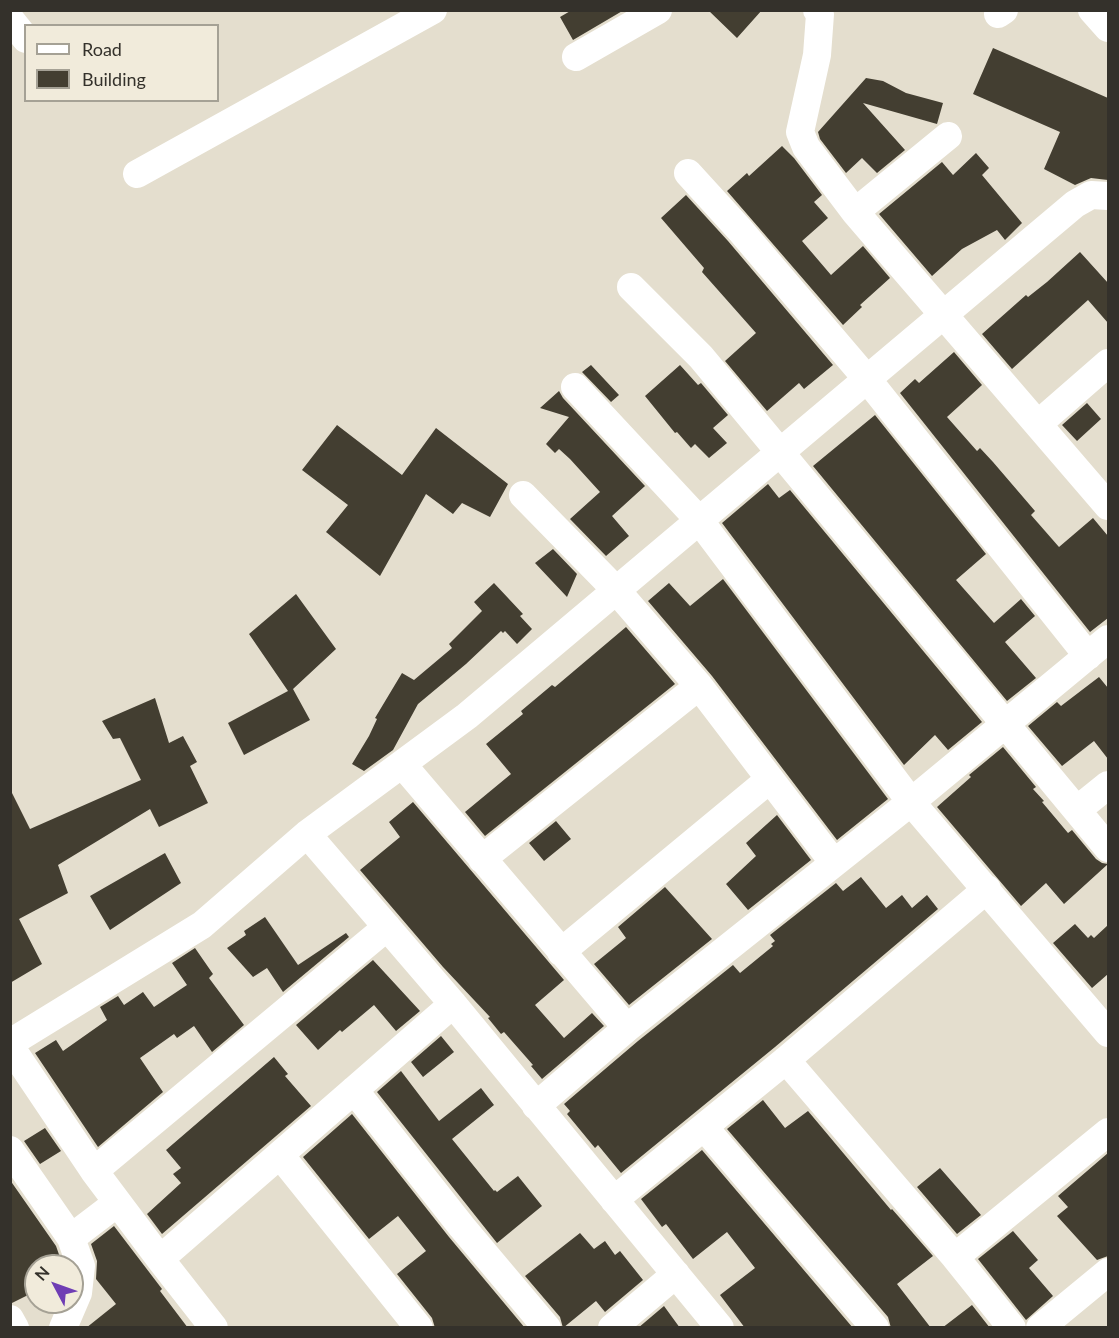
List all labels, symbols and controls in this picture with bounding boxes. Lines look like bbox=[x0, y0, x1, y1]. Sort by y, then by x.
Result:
legend bbox=[24, 24, 219, 102]
text: Road bbox=[82, 38, 122, 60]
text: Building bbox=[82, 68, 146, 90]
north arrow bbox=[24, 1254, 84, 1314]
text: N bbox=[30, 1262, 53, 1284]

